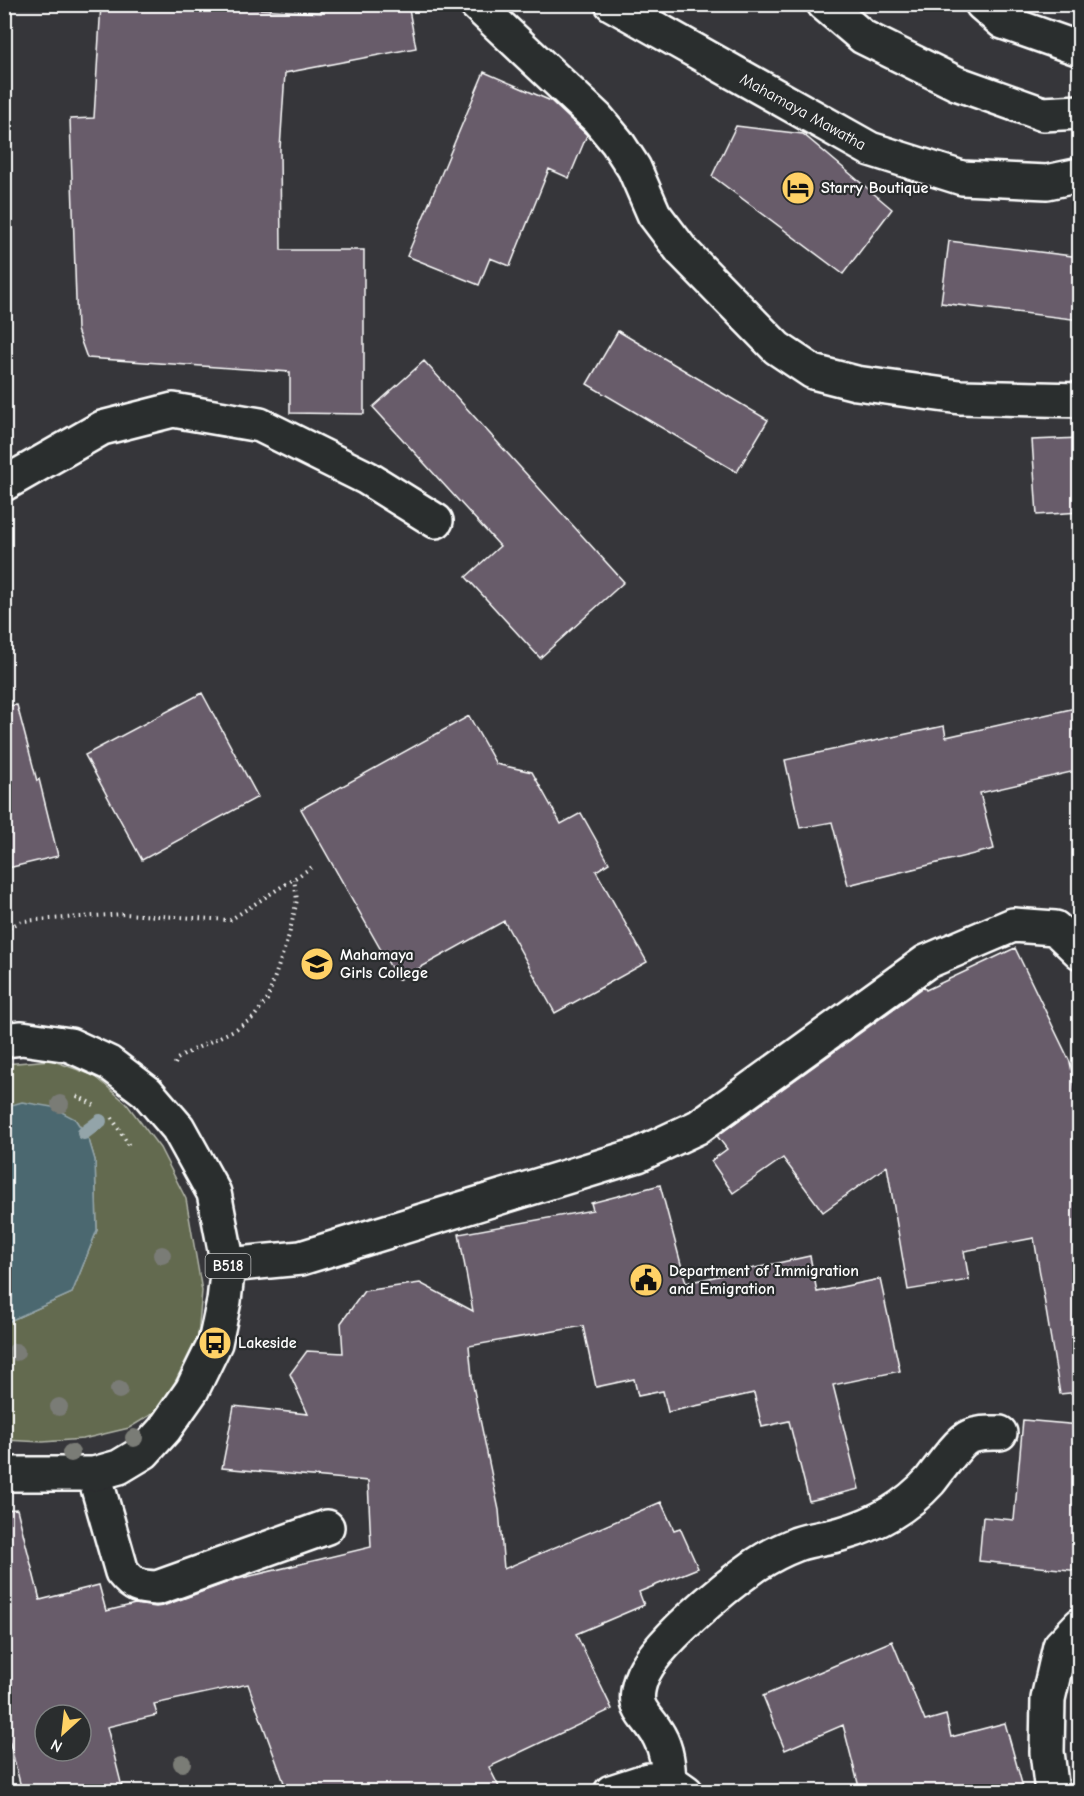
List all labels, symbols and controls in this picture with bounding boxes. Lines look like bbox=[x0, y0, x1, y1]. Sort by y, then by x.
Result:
street label: Mahamaya Mawatha bbox=[737, 70, 869, 154]
hotel icon: Starry Boutique bbox=[780, 170, 816, 206]
place label: Starry Boutique bbox=[821, 179, 929, 197]
school or university icon: Mahamaya Girls College bbox=[299, 946, 335, 982]
place label: Mahamaya Girls College bbox=[340, 946, 428, 982]
road number: B518 bbox=[206, 1254, 250, 1278]
public building icon: Department of Immigration and Emigration bbox=[628, 1262, 664, 1298]
place label: Department of Immigration and Emigration bbox=[669, 1262, 859, 1298]
bus stop icon: Lakeside bbox=[197, 1325, 233, 1361]
place label: Lakeside bbox=[238, 1334, 297, 1352]
north arrow bbox=[33, 1703, 93, 1763]
text: N bbox=[48, 1735, 65, 1756]

